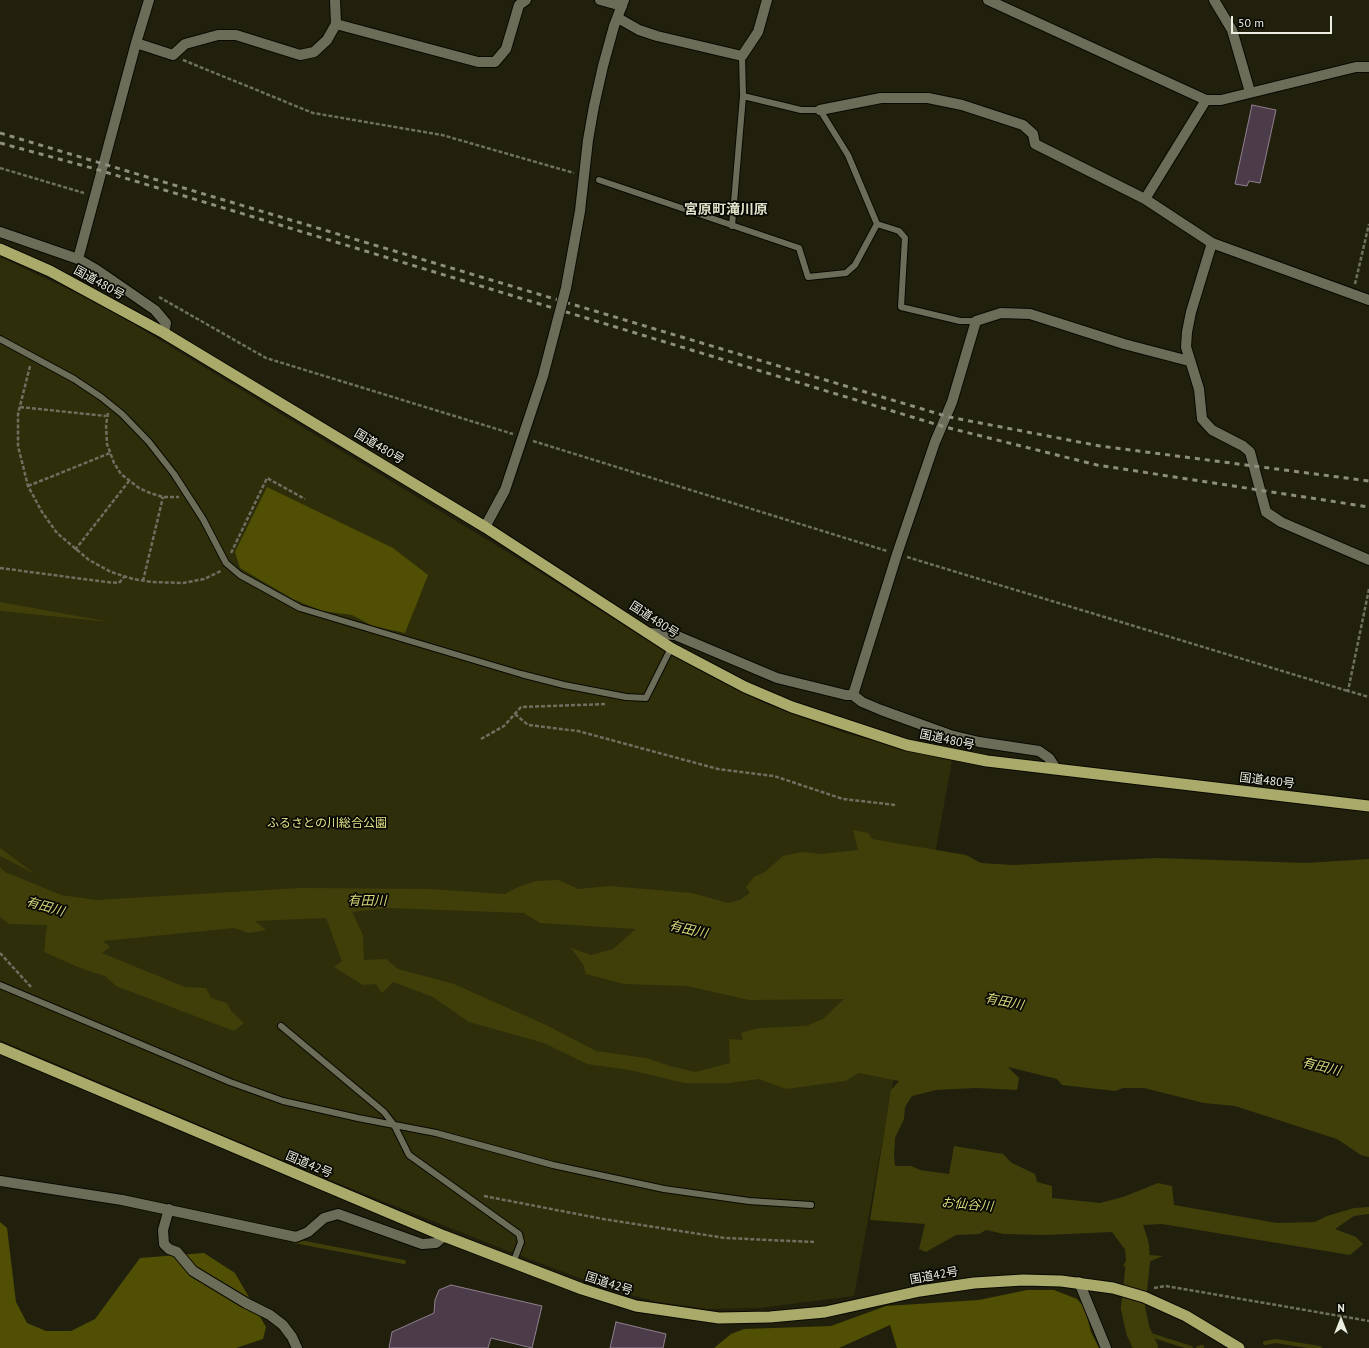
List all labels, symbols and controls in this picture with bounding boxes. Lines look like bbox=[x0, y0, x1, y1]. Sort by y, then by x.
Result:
scale bar bbox=[1233, 8, 1334, 34]
text: 50 m bbox=[1238, 15, 1264, 30]
district label: 宮原町滝川原 bbox=[684, 202, 768, 218]
street label: 国道480号 bbox=[71, 263, 127, 303]
street label: 国道480号 bbox=[351, 427, 407, 467]
street label: 国道480号 bbox=[627, 599, 681, 641]
street label: 国道480号 bbox=[918, 727, 976, 753]
street label: 国道480号 bbox=[1239, 770, 1295, 792]
park label: ふるさとの川総合公園 bbox=[267, 817, 387, 831]
water label: 有田川 bbox=[348, 893, 386, 909]
water label: 有田川 bbox=[24, 894, 66, 920]
water label: 有田川 bbox=[667, 918, 709, 942]
water label: 有田川 bbox=[983, 991, 1025, 1013]
water label: 有田川 bbox=[1300, 1055, 1342, 1079]
street label: 国道42号 bbox=[284, 1149, 334, 1181]
water label: お仙谷川 bbox=[940, 1195, 994, 1215]
street label: 国道42号 bbox=[909, 1265, 959, 1287]
street label: 国道42号 bbox=[583, 1270, 635, 1298]
north arrow bbox=[1321, 1300, 1361, 1340]
text: N bbox=[1337, 1301, 1345, 1315]

